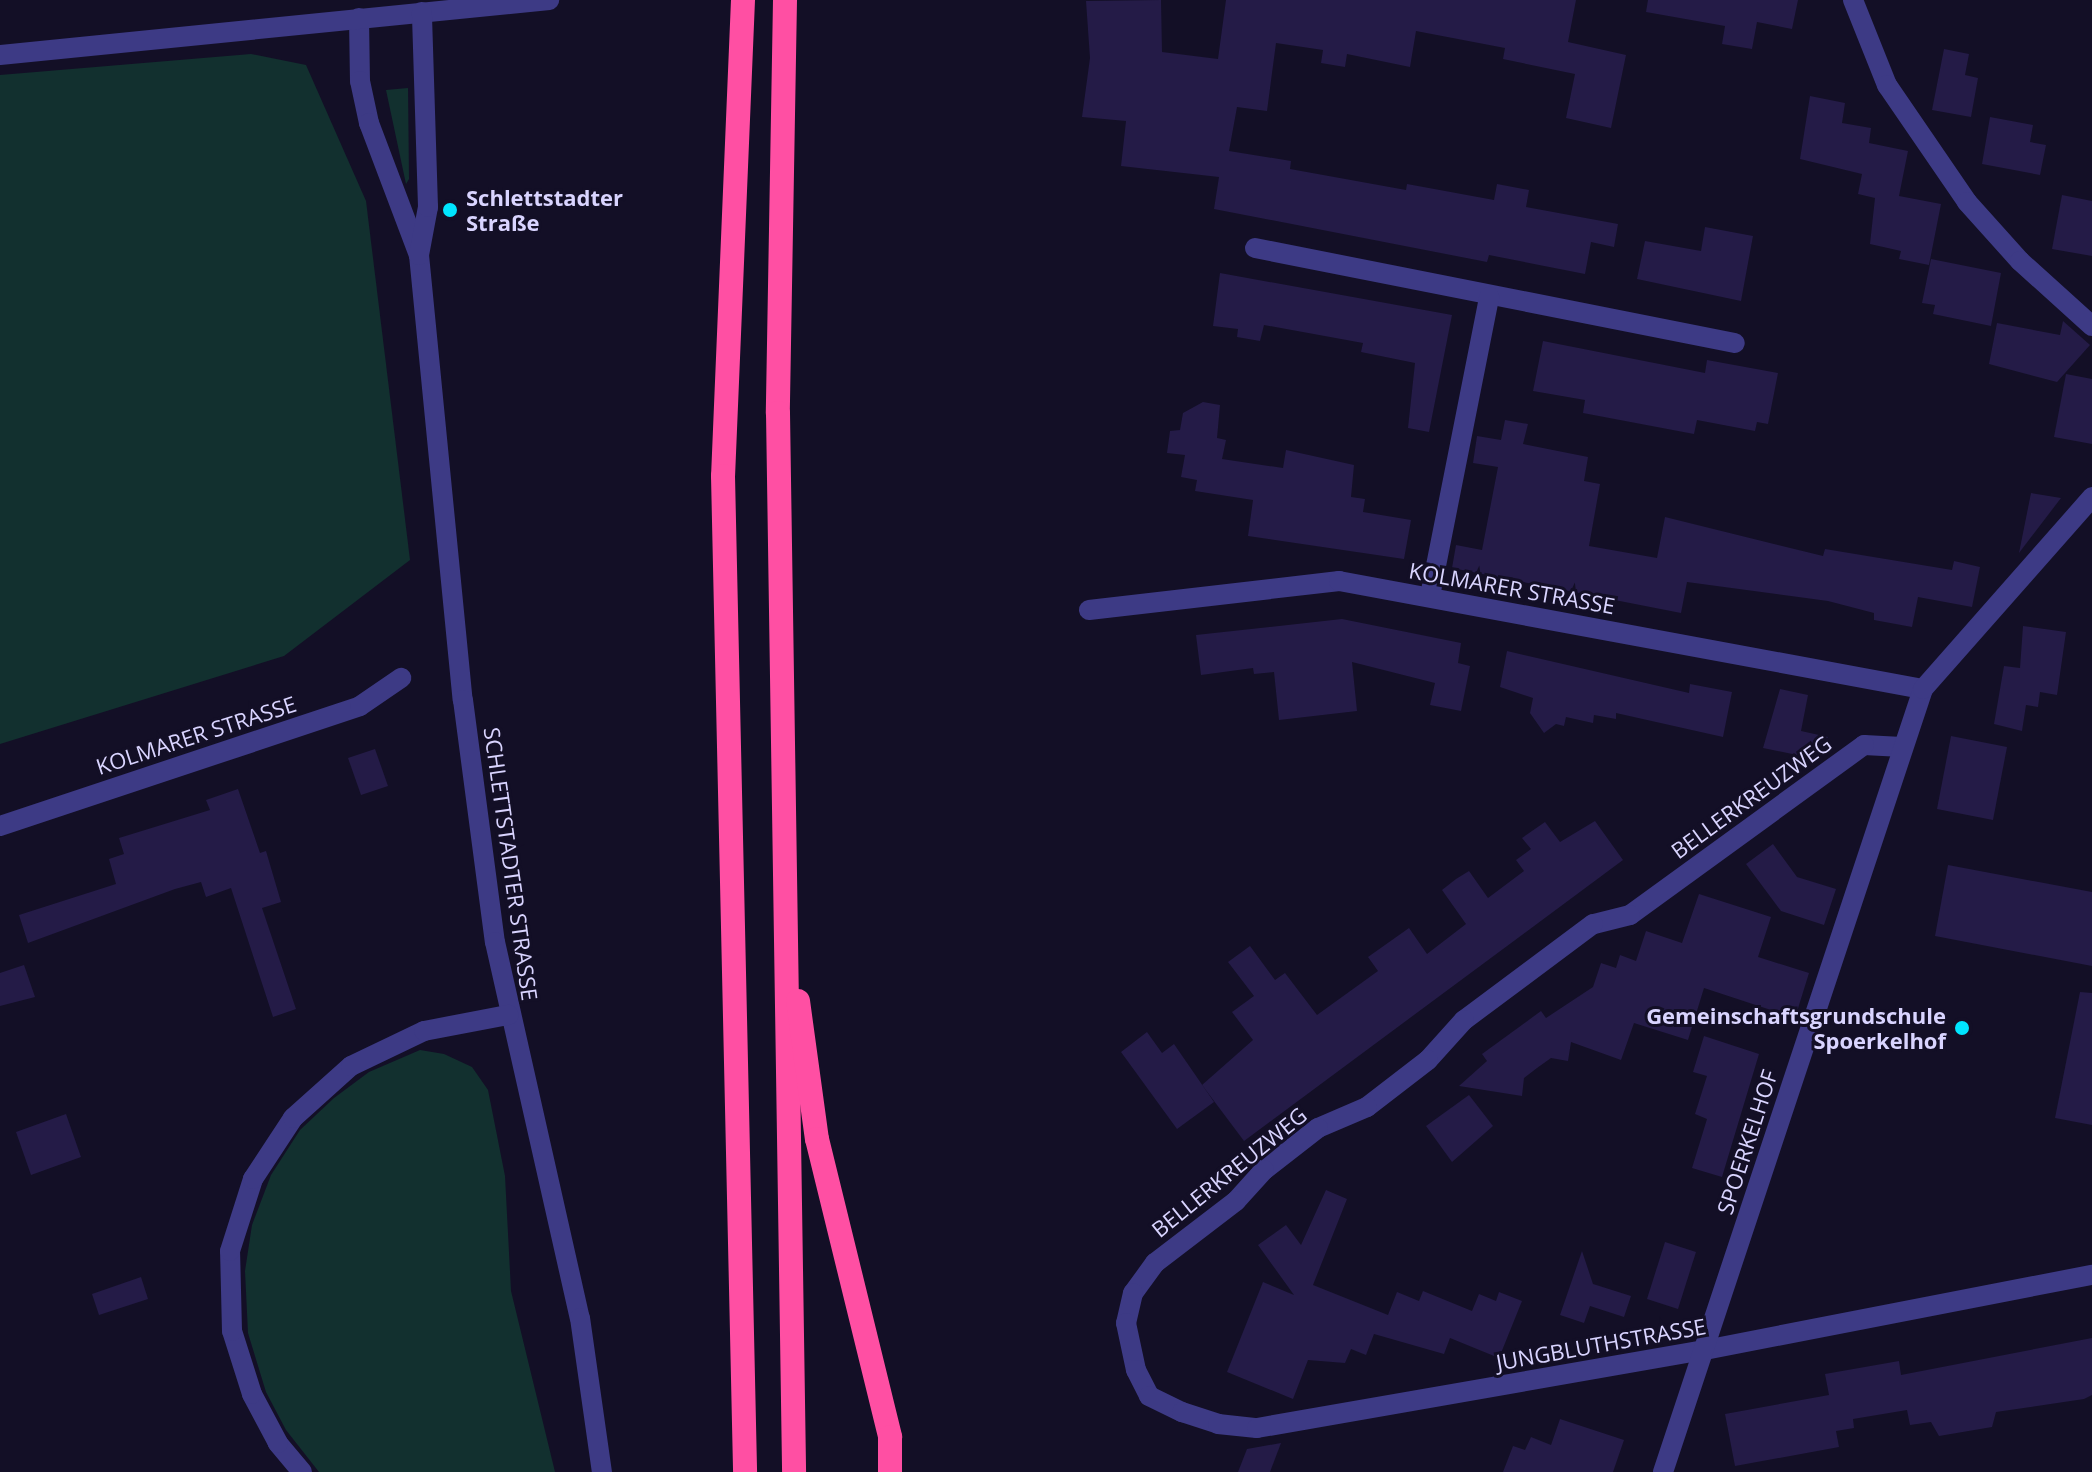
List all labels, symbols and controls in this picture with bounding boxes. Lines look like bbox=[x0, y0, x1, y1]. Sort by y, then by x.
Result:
place label: Schlettstadter Straße bbox=[466, 184, 623, 236]
marker: Schlettstadter Straße bbox=[441, 201, 459, 219]
street label: KOLMARER STRASSE bbox=[1407, 557, 1617, 619]
street label: KOLMARER STRASSE bbox=[93, 690, 299, 780]
street label: SCHLETTSTADTER STRASSE bbox=[479, 726, 543, 1002]
street label: BELLERKREUZWEG bbox=[1666, 730, 1836, 864]
place label: Gemeinschaftsgrundschule Spoerkelhof bbox=[1646, 1002, 1946, 1054]
marker: Gemeinschaftsgrundschule Spoerkelhof bbox=[1953, 1019, 1971, 1037]
street label: SPOERKELHOF bbox=[1711, 1067, 1783, 1217]
street label: BELLERKREUZWEG bbox=[1146, 1101, 1312, 1243]
street label: JUNGBLUTHSTRASSE bbox=[1494, 1313, 1708, 1375]

